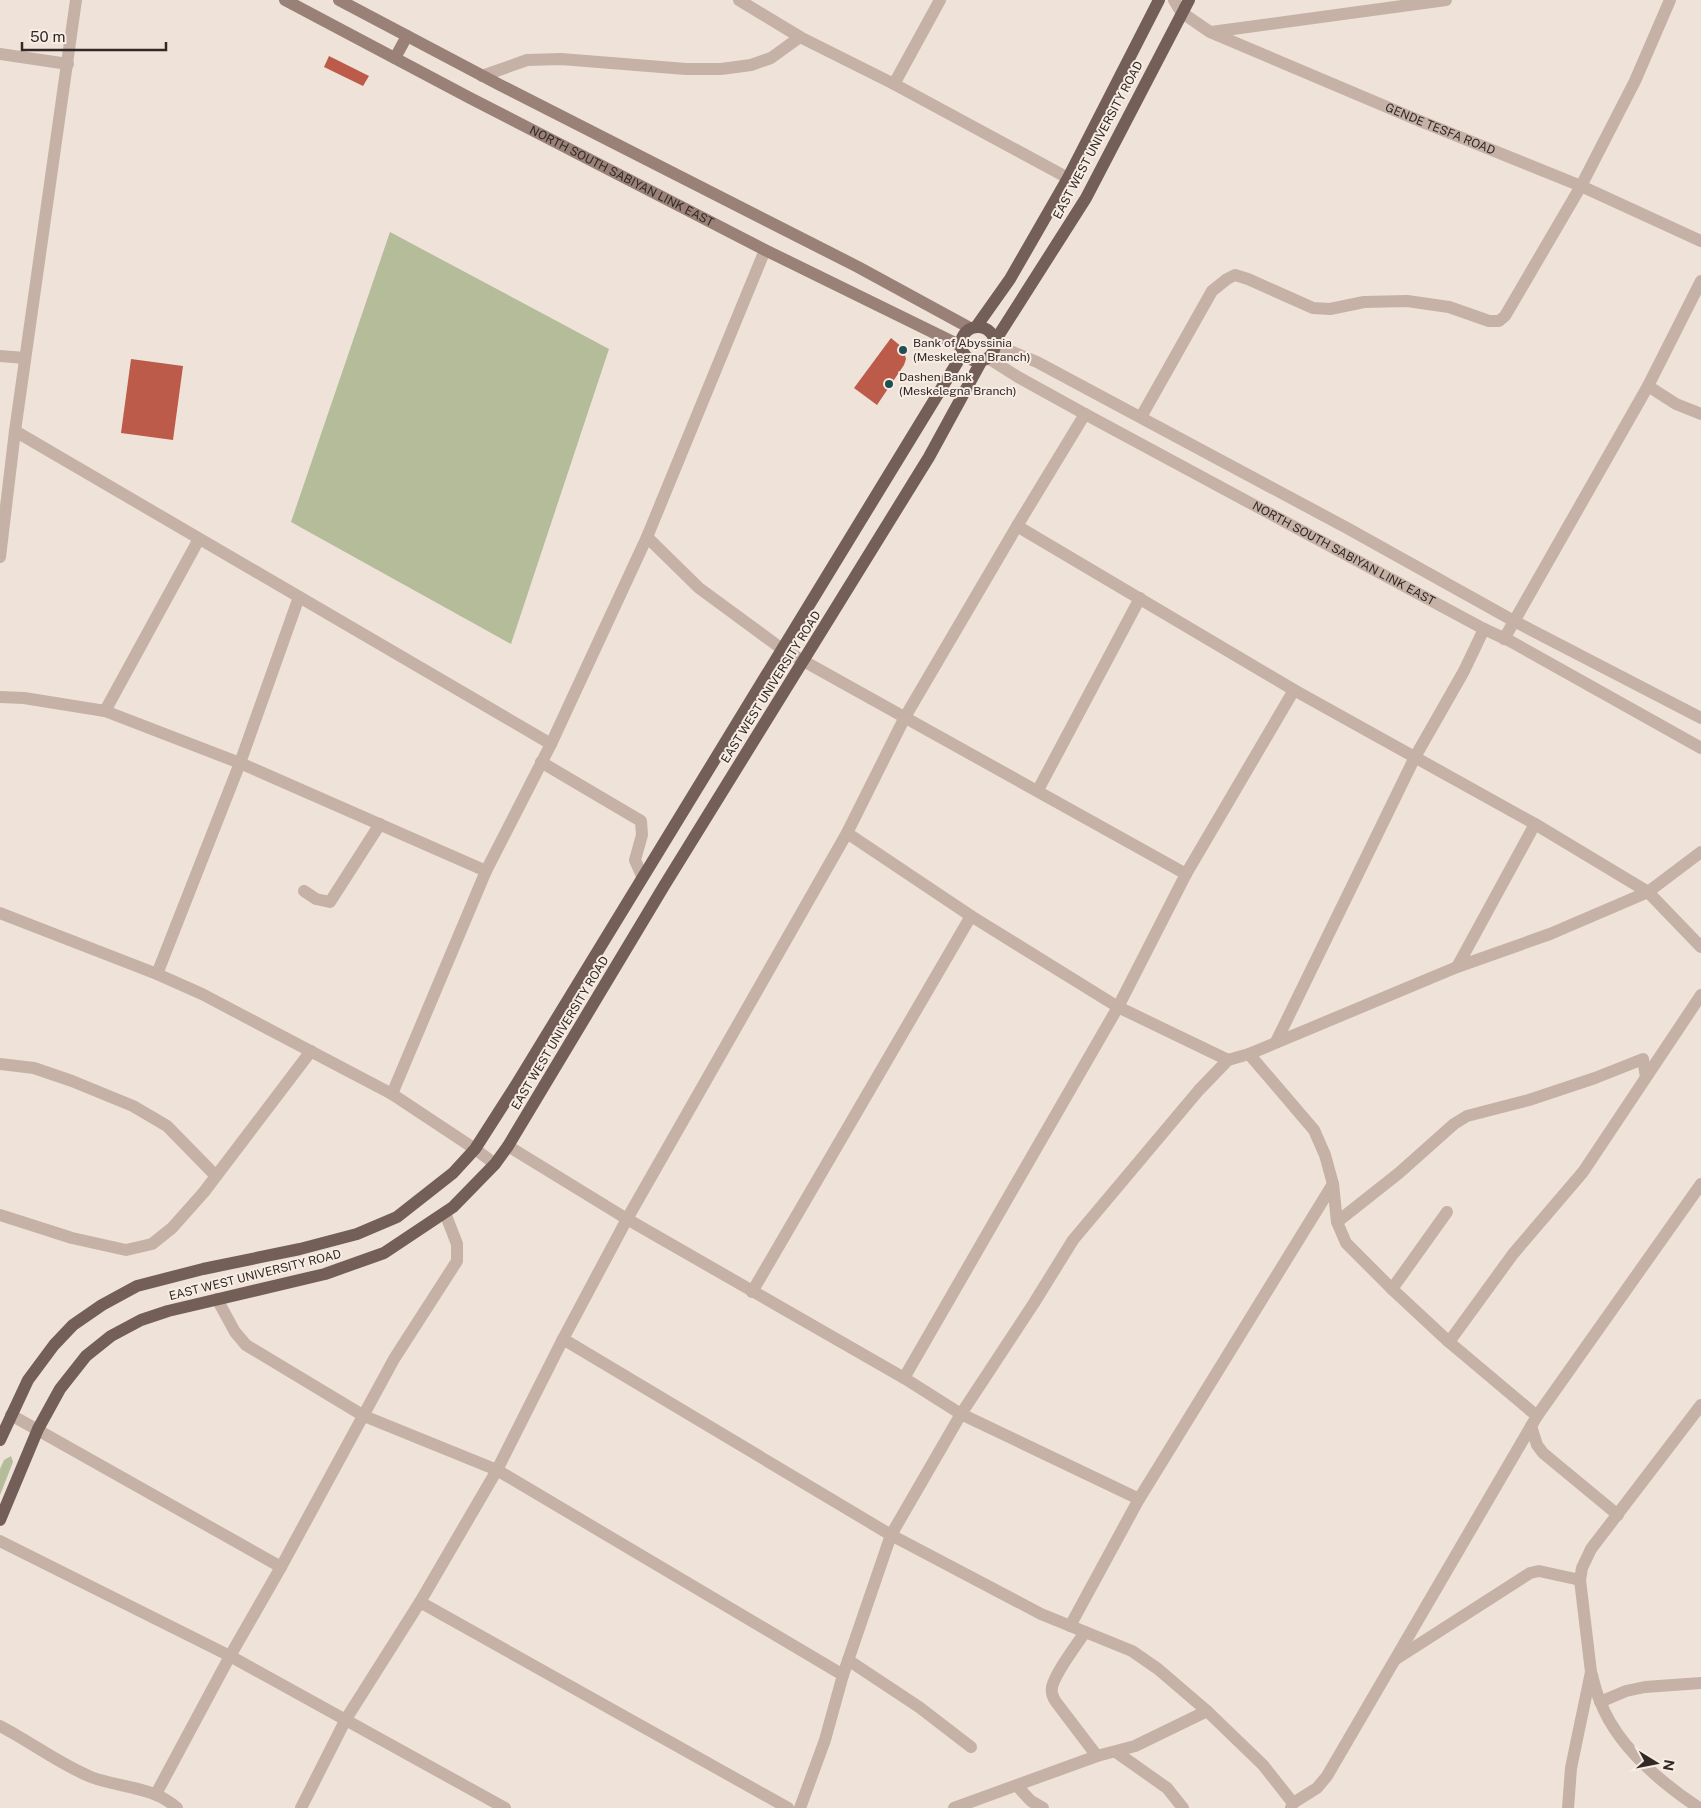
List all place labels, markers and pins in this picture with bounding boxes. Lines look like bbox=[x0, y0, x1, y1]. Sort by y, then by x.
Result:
place label: Bank of Abyssinia (Meskelegna Branch) bbox=[913, 336, 1030, 364]
marker: Bank of Abyssinia (Meskelegna Branch) bbox=[897, 344, 909, 356]
place label: Dashen Bank (Meskelegna Branch) bbox=[899, 370, 1016, 398]
marker: Dashen Bank (Meskelegna Branch) bbox=[883, 378, 895, 390]

